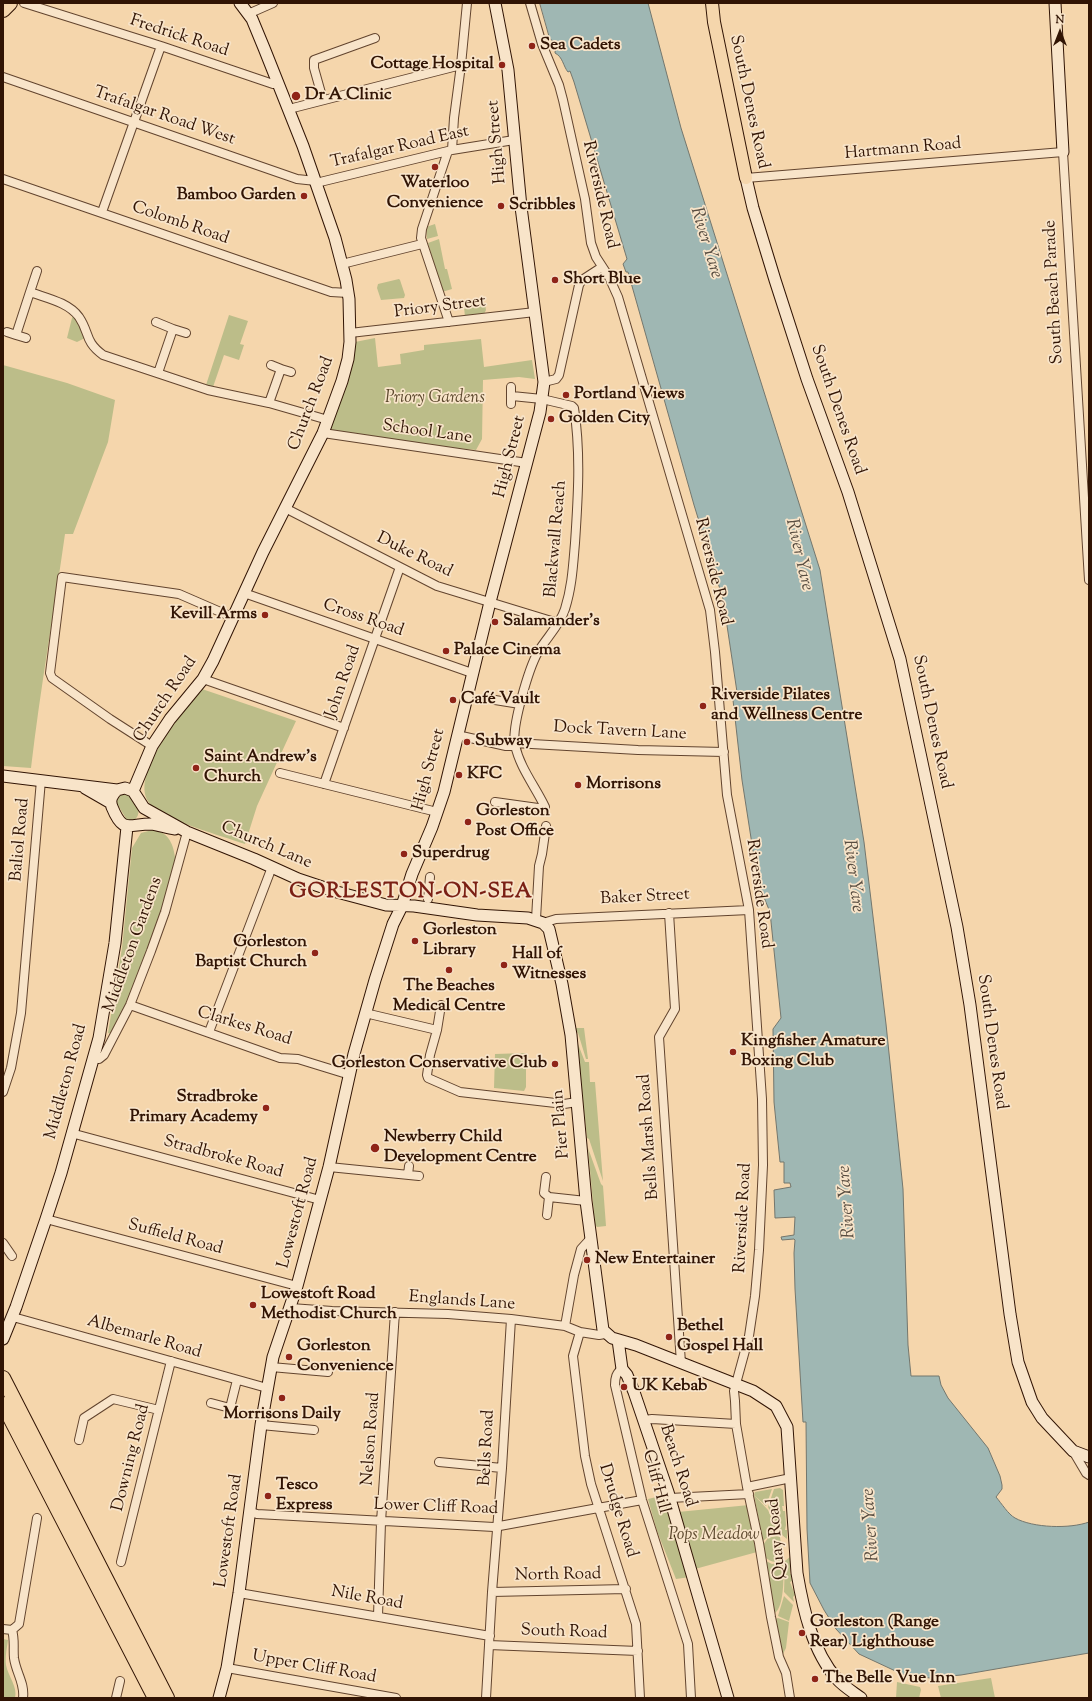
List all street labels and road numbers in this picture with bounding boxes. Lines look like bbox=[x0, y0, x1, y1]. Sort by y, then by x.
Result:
street label: Fredrick Road bbox=[127, 11, 231, 63]
street label: South Denes Road bbox=[724, 33, 772, 171]
street label: Trafalgar Road West bbox=[91, 83, 237, 151]
street label: High Street bbox=[484, 99, 512, 185]
street label: Trafalgar Road East bbox=[329, 122, 471, 174]
street label: Hartmann Road bbox=[844, 135, 962, 165]
street label: Riverside Road bbox=[577, 139, 621, 251]
street label: Colomb Road bbox=[129, 198, 231, 250]
street label: South Beach Parade bbox=[1041, 219, 1069, 365]
street label: Priory Street bbox=[393, 292, 487, 324]
street label: South Denes Road bbox=[805, 342, 869, 478]
street label: Church Road bbox=[285, 354, 339, 454]
street label: High Street bbox=[491, 414, 531, 500]
street label: School Lane bbox=[381, 417, 473, 449]
street label: Blackwall Reach bbox=[542, 479, 572, 599]
street label: Riverside Road bbox=[689, 516, 735, 628]
street label: Duke Road bbox=[373, 529, 455, 583]
street label: Cross Road bbox=[320, 596, 406, 642]
street label: John Road bbox=[322, 643, 366, 721]
street label: Church Road bbox=[130, 653, 202, 747]
street label: South Denes Road bbox=[907, 653, 955, 791]
street label: Dock Tavern Lane bbox=[553, 718, 687, 746]
street label: High Street bbox=[409, 727, 451, 813]
street label: Baliol Road bbox=[7, 797, 35, 883]
street label: Church Lane bbox=[217, 818, 315, 874]
street label: Riverside Road bbox=[740, 838, 776, 950]
street label: Middleton Gardens bbox=[100, 875, 168, 1015]
street label: Baker Street bbox=[600, 885, 690, 911]
street label: South Denes Road bbox=[971, 973, 1011, 1111]
street label: Clarkes Road bbox=[194, 1003, 294, 1051]
street label: Middleton Road bbox=[42, 1022, 92, 1142]
street label: Bells Marsh Road bbox=[635, 1073, 665, 1201]
street label: Pier Plain bbox=[549, 1089, 575, 1159]
street label: Stradbroke Road bbox=[161, 1132, 285, 1184]
street label: Lowestoft Road bbox=[274, 1155, 324, 1271]
street label: Riverside Road bbox=[731, 1162, 757, 1274]
street label: Suffield Road bbox=[125, 1216, 225, 1260]
street label: Englands Lane bbox=[408, 1288, 516, 1316]
street label: Albemarle Road bbox=[84, 1312, 204, 1364]
street label: Nelson Road bbox=[359, 1392, 385, 1486]
street label: Downing Road bbox=[109, 1402, 155, 1514]
street label: Bells Road bbox=[476, 1409, 500, 1487]
street label: Beach Road bbox=[654, 1422, 700, 1510]
street label: Cliff Hill bbox=[637, 1448, 673, 1516]
street label: Drudge Road bbox=[593, 1462, 641, 1560]
street label: Lowestoft Road bbox=[212, 1473, 248, 1589]
street label: Lower Cliff Road bbox=[373, 1496, 499, 1520]
street label: Quay Road bbox=[764, 1497, 792, 1581]
street label: North Road bbox=[515, 1565, 601, 1587]
street label: Nile Road bbox=[329, 1583, 405, 1615]
street label: South Road bbox=[520, 1621, 608, 1645]
street label: Upper Cliff Road bbox=[250, 1647, 378, 1689]

